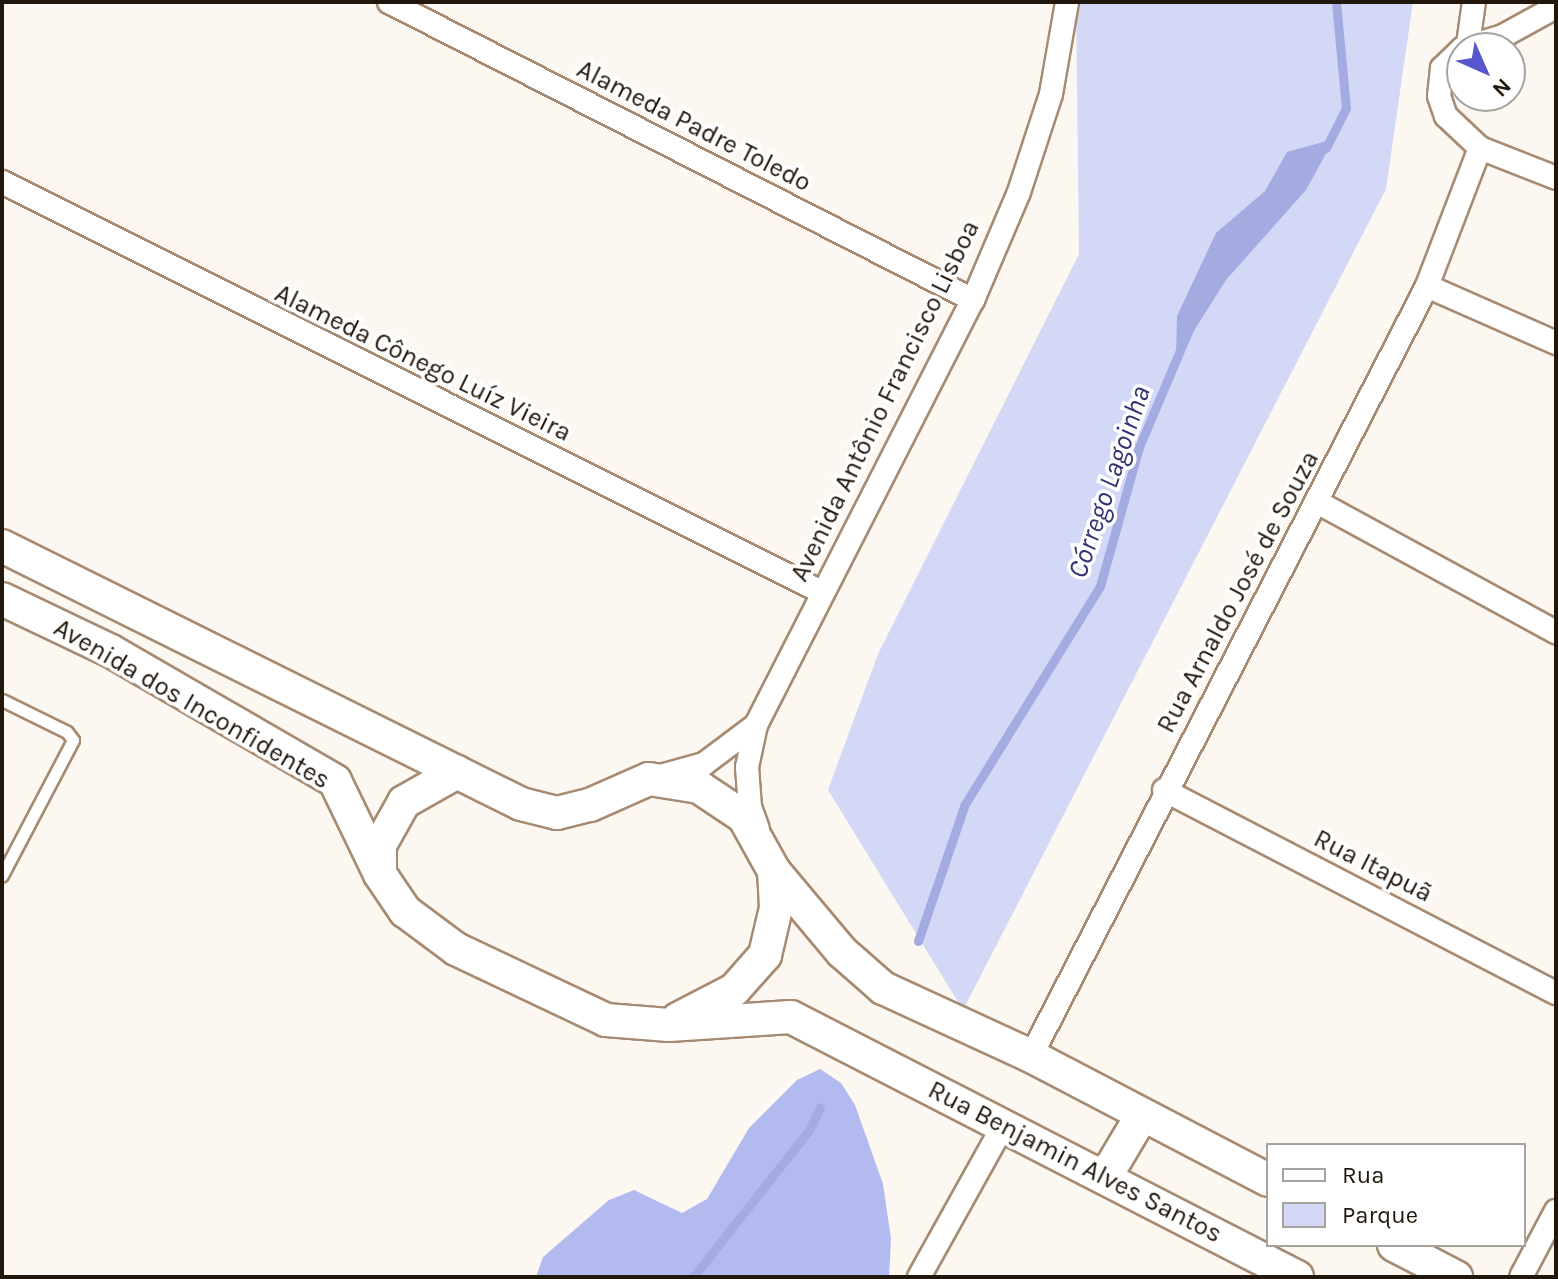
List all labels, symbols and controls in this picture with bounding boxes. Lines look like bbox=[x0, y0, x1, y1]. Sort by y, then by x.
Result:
north arrow bbox=[1446, 32, 1526, 112]
street label: Alameda Padre Toledo bbox=[572, 53, 816, 199]
text: N bbox=[1487, 73, 1516, 102]
street label: Avenida Antônio Francisco Lisboa bbox=[784, 215, 986, 587]
street label: Alameda Cônego Luíz Vieira bbox=[270, 278, 576, 448]
water label: Córrego Lagoinha bbox=[1060, 381, 1158, 583]
street label: Rua Arnaldo José de Souza bbox=[1150, 446, 1326, 738]
street label: Avenida dos Inconfidentes bbox=[48, 612, 336, 796]
street label: Rua Itapuã bbox=[1309, 823, 1437, 909]
street label: Rua Benjamin Alves Santos bbox=[923, 1074, 1227, 1250]
legend bbox=[1266, 1143, 1526, 1247]
text: Rua bbox=[1342, 1161, 1384, 1189]
text: Parque bbox=[1342, 1201, 1418, 1229]

